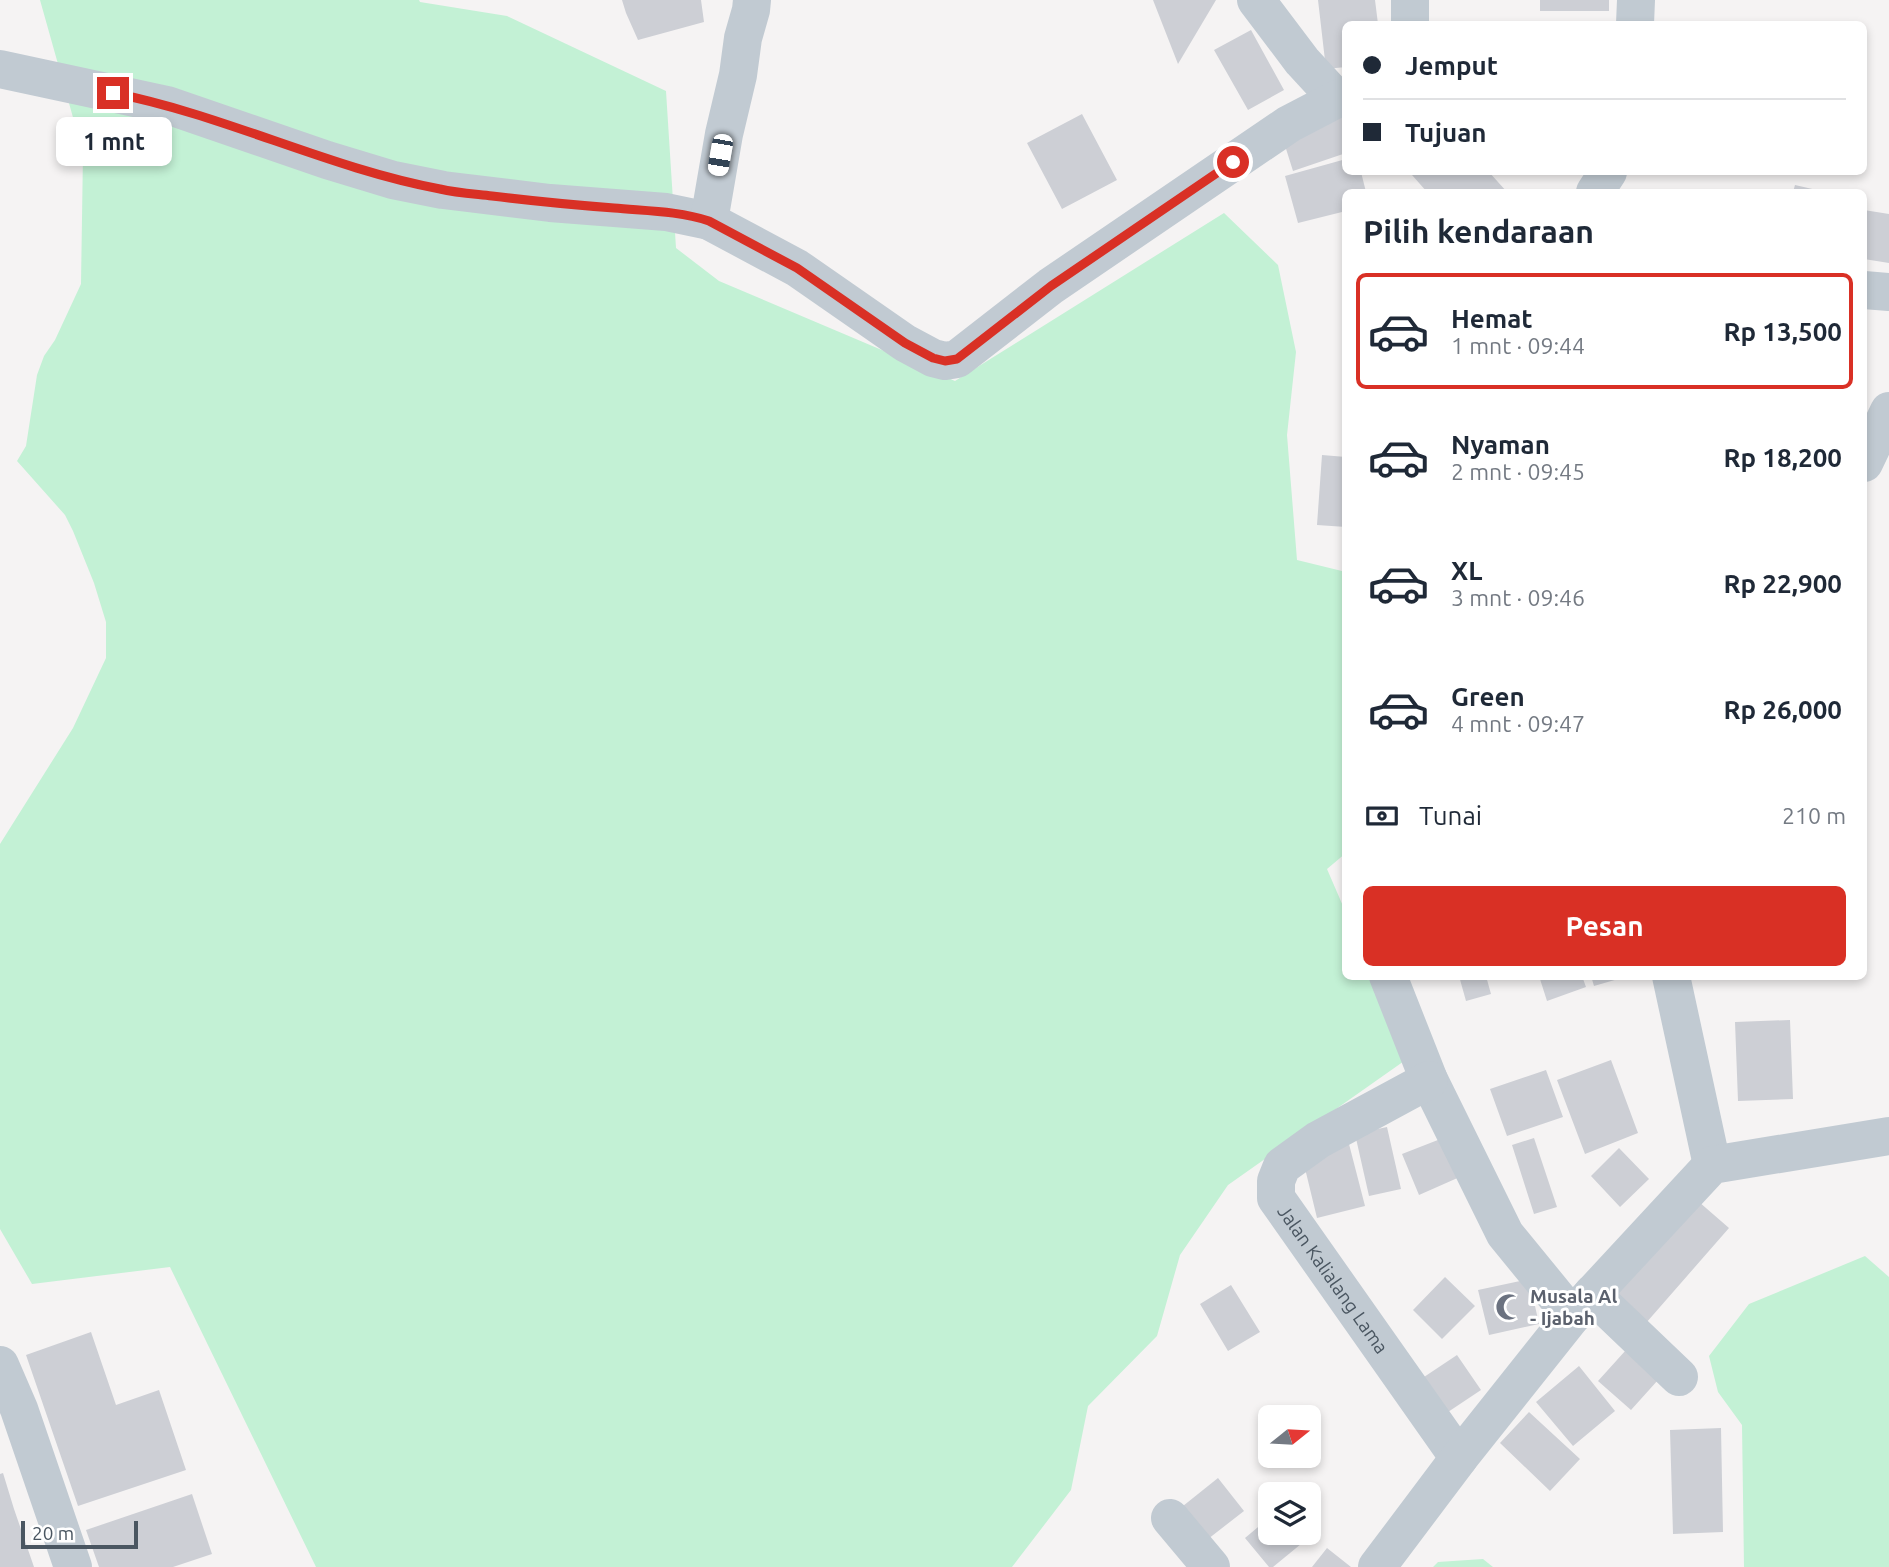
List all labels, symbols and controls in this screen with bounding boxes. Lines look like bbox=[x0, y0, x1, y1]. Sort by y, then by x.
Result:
text: Jemput bbox=[1405, 51, 1498, 80]
route end bbox=[97, 77, 129, 109]
callout: 1 mnt bbox=[55, 118, 171, 166]
text: Tujuan bbox=[1405, 118, 1486, 147]
text: 1 mnt bbox=[83, 129, 145, 154]
car bbox=[707, 132, 734, 178]
route start bbox=[1217, 146, 1249, 178]
text: Pilih kendaraan bbox=[1363, 213, 1594, 249]
icon: car bbox=[1367, 300, 1430, 363]
text: Hemat bbox=[1451, 304, 1533, 333]
text: Rp 13,500 bbox=[1723, 317, 1842, 346]
text: 1 mnt · 09:44 bbox=[1451, 333, 1585, 358]
icon: car bbox=[1367, 426, 1430, 489]
text: Nyaman bbox=[1451, 430, 1550, 459]
text: Rp 18,200 bbox=[1723, 443, 1842, 472]
text: 2 mnt · 09:45 bbox=[1451, 459, 1585, 484]
icon: car bbox=[1367, 552, 1430, 615]
text: XL bbox=[1451, 556, 1482, 585]
text: Rp 22,900 bbox=[1723, 569, 1842, 598]
text: 3 mnt · 09:46 bbox=[1451, 585, 1585, 610]
icon: car bbox=[1367, 678, 1430, 741]
text: Green bbox=[1451, 682, 1525, 711]
text: Rp 26,000 bbox=[1723, 695, 1842, 724]
text: 4 mnt · 09:47 bbox=[1451, 711, 1585, 736]
icon: cash bbox=[1363, 797, 1401, 835]
text: Tunai bbox=[1419, 801, 1482, 830]
text: 210 m bbox=[1782, 803, 1846, 828]
button: Pesan bbox=[1363, 886, 1846, 966]
street label: Jalan Kalialang Lama bbox=[1273, 1201, 1393, 1358]
place label: Musala Al - Ijabah bbox=[1530, 1285, 1617, 1329]
mosque icon: Musala Al - Ijabah bbox=[1494, 1292, 1524, 1322]
north arrow bbox=[1258, 1405, 1321, 1468]
map controls bbox=[1258, 1405, 1321, 1545]
button: layers bbox=[1258, 1482, 1321, 1545]
scale bar bbox=[21, 1518, 138, 1550]
text: 20 m bbox=[32, 1522, 74, 1544]

